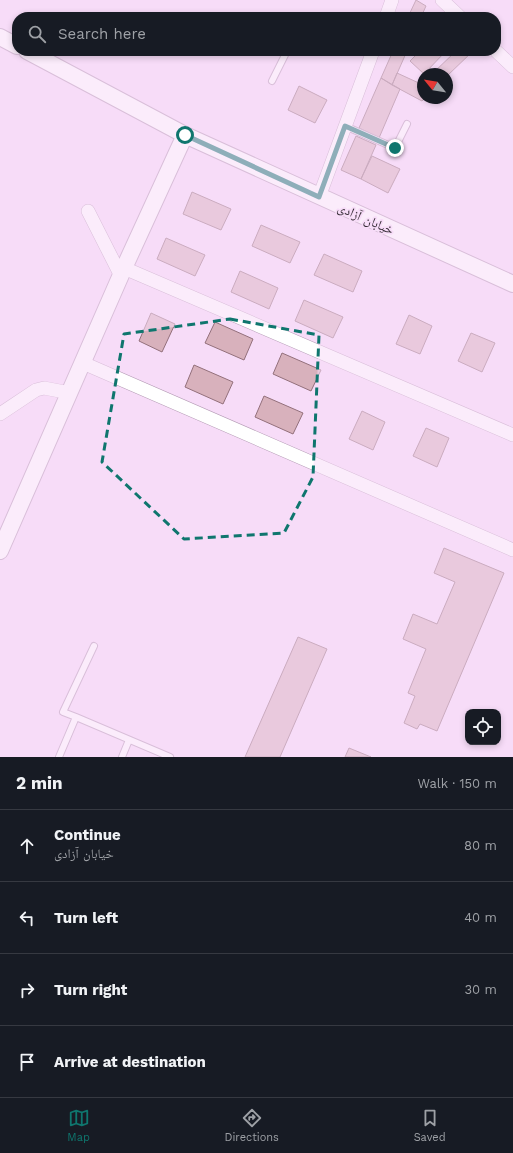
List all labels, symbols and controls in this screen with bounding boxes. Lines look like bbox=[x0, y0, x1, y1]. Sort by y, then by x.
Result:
search box bbox=[12, 12, 501, 56]
icon: search bbox=[26, 23, 48, 45]
text: Search here bbox=[58, 25, 146, 43]
north arrow bbox=[417, 68, 453, 104]
route start bbox=[176, 126, 194, 144]
route end bbox=[386, 139, 404, 157]
street label: خیابان آزادی bbox=[335, 199, 396, 238]
map controls bbox=[465, 709, 501, 745]
button: locate bbox=[465, 709, 501, 745]
text: 2 min bbox=[16, 773, 62, 793]
text: Walk · 150 m bbox=[418, 776, 497, 791]
text: Continue bbox=[54, 826, 121, 844]
icon: ahead bbox=[16, 835, 38, 857]
text: 80 m bbox=[464, 838, 497, 853]
text: خیابان آزادی bbox=[54, 846, 114, 861]
icon: left bbox=[16, 907, 38, 929]
text: Turn left bbox=[54, 909, 118, 927]
text: 40 m bbox=[464, 910, 497, 925]
icon: right bbox=[16, 979, 38, 1001]
text: Turn right bbox=[54, 981, 127, 999]
text: 30 m bbox=[465, 982, 497, 997]
icon: arrive bbox=[16, 1051, 38, 1073]
text: Arrive at destination bbox=[54, 1053, 206, 1071]
tab: Map bbox=[67, 1107, 90, 1144]
tab: Directions bbox=[225, 1107, 279, 1144]
tab: Saved bbox=[414, 1107, 446, 1144]

